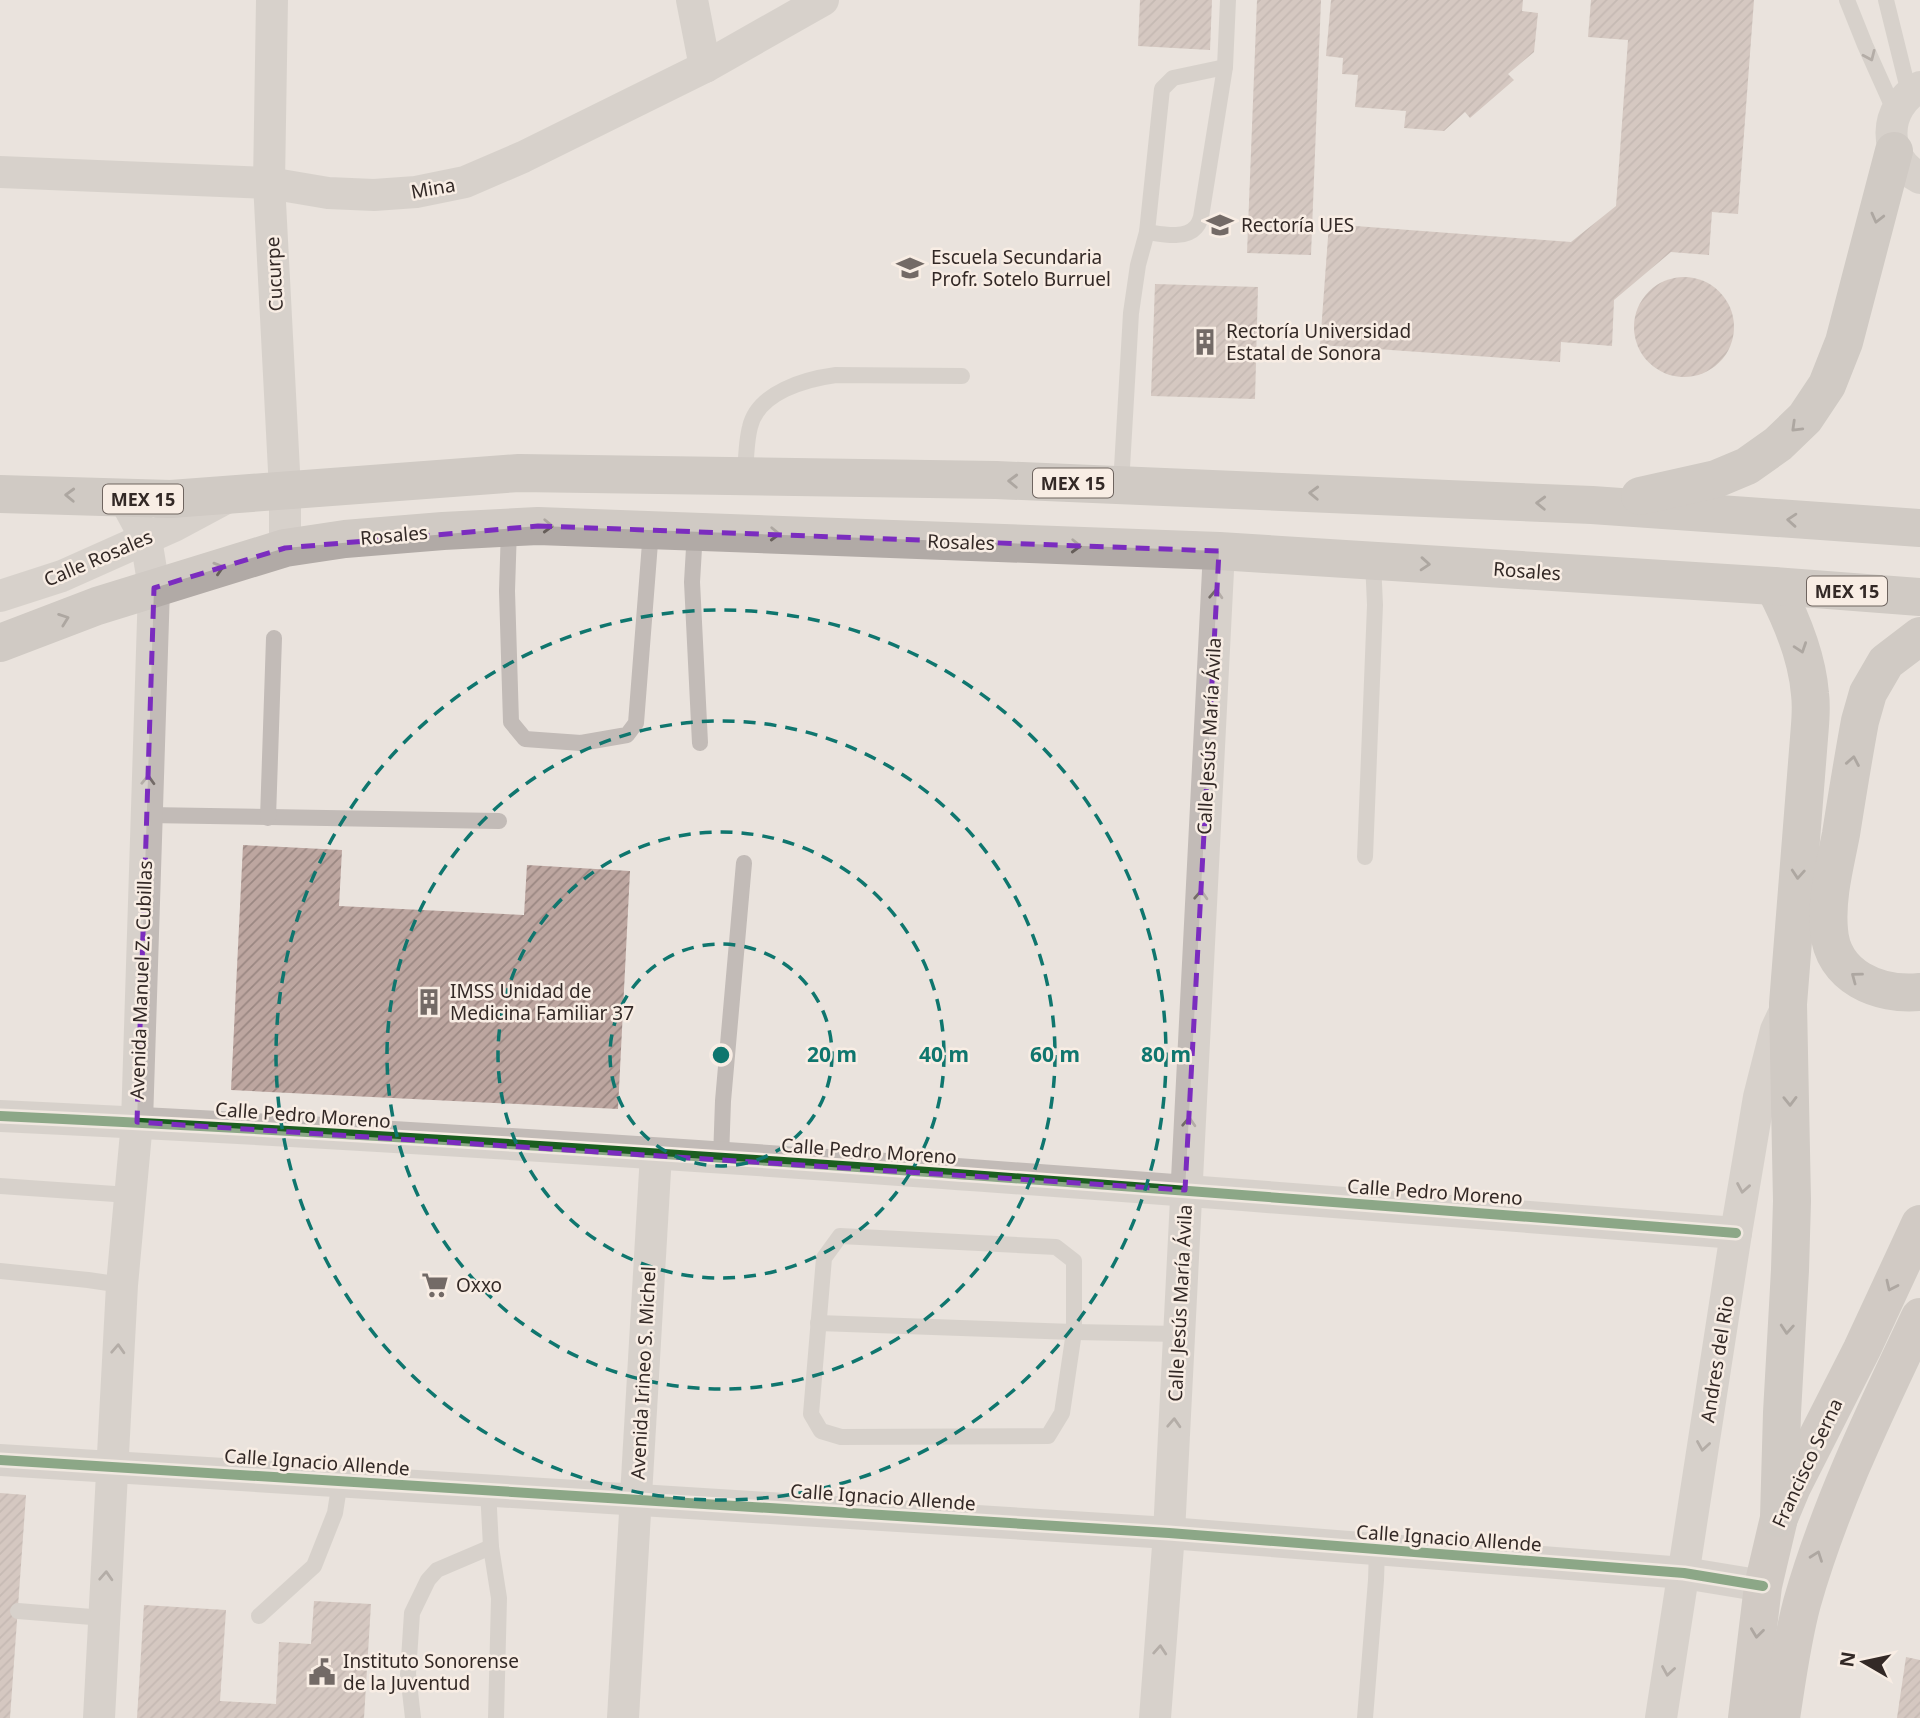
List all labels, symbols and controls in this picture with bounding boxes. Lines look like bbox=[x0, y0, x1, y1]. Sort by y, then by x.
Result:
one-way arrow bbox=[1862, 49, 1876, 62]
street label: Mina bbox=[409, 171, 457, 205]
school or university icon: Rectoría UES bbox=[1205, 210, 1235, 240]
one-way arrow bbox=[1871, 211, 1885, 223]
place label: Rectoría UES bbox=[1241, 212, 1354, 238]
street label: Cucurpe bbox=[259, 236, 289, 312]
place label: Escuela Secundaria Profr. Sotelo Burruel bbox=[931, 244, 1111, 292]
school or university icon: Escuela Secundaria Profr. Sotelo Burruel bbox=[895, 253, 925, 283]
place label: Rectoría Universidad Estatal de Sonora bbox=[1226, 318, 1411, 366]
building icon: Rectoría Universidad Estatal de Sonora bbox=[1190, 327, 1220, 357]
one-way arrow bbox=[1791, 418, 1804, 431]
road number: MEX 15 bbox=[1033, 468, 1113, 498]
one-way arrow bbox=[1007, 473, 1018, 488]
road number: MEX 15 bbox=[103, 485, 183, 514]
one-way arrow bbox=[1308, 486, 1319, 501]
one-way arrow bbox=[64, 488, 75, 503]
one-way arrow bbox=[1535, 495, 1546, 510]
one-way arrow bbox=[1787, 513, 1798, 528]
street label: Rosales bbox=[359, 519, 429, 551]
one-way arrow bbox=[542, 519, 553, 534]
street label: Calle Rosales bbox=[40, 523, 156, 593]
one-way arrow bbox=[770, 527, 781, 542]
street label: Rosales bbox=[927, 528, 995, 556]
one-way arrow bbox=[1070, 538, 1081, 553]
one-way arrow bbox=[1420, 556, 1431, 571]
street label: Rosales bbox=[1492, 556, 1562, 586]
one-way arrow bbox=[213, 562, 225, 576]
road number: MEX 15 bbox=[1807, 576, 1887, 606]
one-way arrow bbox=[1209, 588, 1224, 599]
one-way arrow bbox=[57, 613, 69, 627]
street label: Calle Jesús María Ávila bbox=[1191, 637, 1227, 835]
one-way arrow bbox=[1793, 642, 1807, 654]
one-way arrow bbox=[1845, 755, 1860, 767]
one-way arrow bbox=[140, 774, 155, 785]
street label: Avenida Manuel Z. Cubillas bbox=[124, 860, 158, 1100]
one-way arrow bbox=[1791, 869, 1806, 880]
one-way arrow bbox=[1193, 889, 1208, 900]
one-way arrow bbox=[1851, 973, 1864, 985]
place label: IMSS Unidad de Medicina Familiar 37 bbox=[450, 978, 634, 1026]
building icon: IMSS Unidad de Medicina Familiar 37 bbox=[414, 987, 444, 1017]
text: 20 m bbox=[807, 1040, 857, 1068]
text: 40 m bbox=[919, 1040, 969, 1068]
text: 60 m bbox=[1030, 1040, 1080, 1068]
text: 80 m bbox=[1141, 1040, 1191, 1068]
centre of rings bbox=[709, 1043, 733, 1067]
street label: Calle Pedro Moreno bbox=[214, 1096, 392, 1134]
one-way arrow bbox=[1782, 1097, 1798, 1107]
one-way arrow bbox=[1181, 1116, 1196, 1127]
street label: Calle Pedro Moreno bbox=[780, 1132, 958, 1170]
street label: Calle Pedro Moreno bbox=[1346, 1173, 1524, 1211]
one-way arrow bbox=[1737, 1182, 1752, 1194]
street label: Calle Jesús María Ávila bbox=[1162, 1204, 1198, 1402]
street label: Avenida Irineo S. Michel bbox=[624, 1266, 662, 1480]
supermarket icon: Oxxo bbox=[420, 1270, 450, 1300]
place label: Oxxo bbox=[456, 1272, 502, 1298]
one-way arrow bbox=[1885, 1279, 1899, 1291]
street label: Andres del Rio bbox=[1694, 1294, 1740, 1424]
one-way arrow bbox=[1779, 1324, 1794, 1335]
one-way arrow bbox=[111, 1344, 126, 1355]
street label: Francisco Serna bbox=[1766, 1394, 1848, 1532]
one-way arrow bbox=[1167, 1417, 1182, 1428]
one-way arrow bbox=[1696, 1440, 1711, 1452]
street label: Calle Ignacio Allende bbox=[223, 1443, 411, 1481]
street label: Calle Ignacio Allende bbox=[789, 1478, 977, 1516]
street label: Calle Ignacio Allende bbox=[1355, 1519, 1543, 1557]
one-way arrow bbox=[1809, 1551, 1823, 1563]
one-way arrow bbox=[98, 1571, 113, 1582]
one-way arrow bbox=[1750, 1627, 1765, 1639]
north arrow bbox=[1829, 1627, 1899, 1697]
one-way arrow bbox=[1152, 1644, 1167, 1655]
place label: Instituto Sonorense de la Juventud bbox=[343, 1648, 519, 1696]
text: N bbox=[1833, 1650, 1861, 1669]
public building icon: Instituto Sonorense de la Juventud bbox=[307, 1657, 337, 1687]
one-way arrow bbox=[1661, 1665, 1676, 1677]

